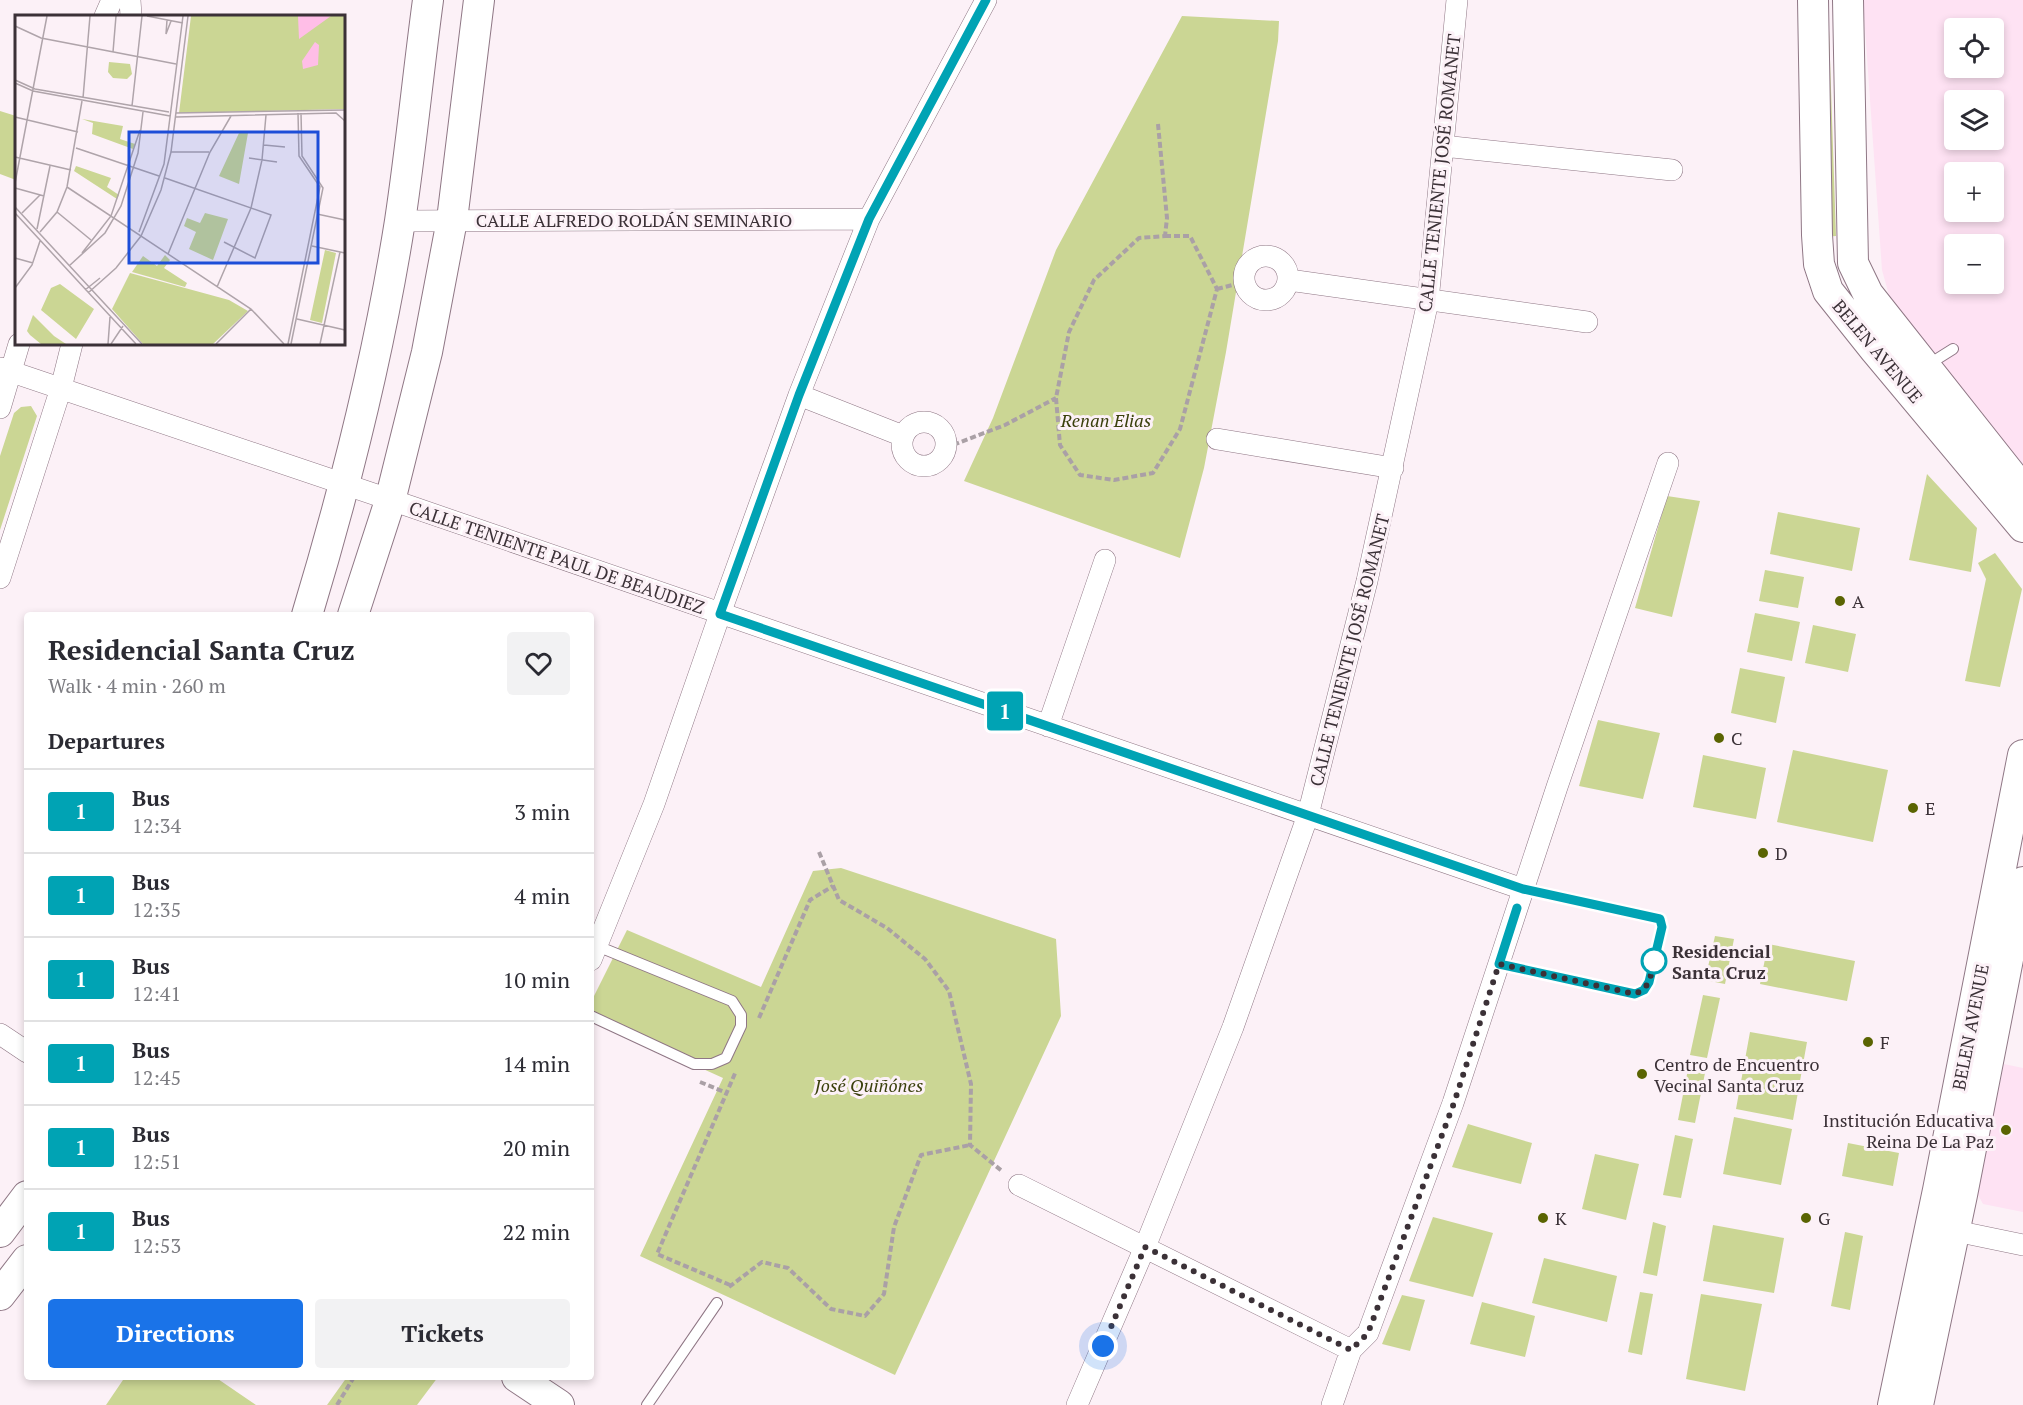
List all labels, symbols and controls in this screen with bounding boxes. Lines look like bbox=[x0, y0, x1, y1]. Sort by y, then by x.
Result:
inset map bbox=[15, 15, 345, 345]
map controls bbox=[1944, 18, 2004, 294]
button: locate bbox=[1944, 18, 2004, 78]
street label: CALLE TENIENTE JOSÉ ROMANET bbox=[1412, 33, 1466, 313]
button: layers bbox=[1944, 90, 2004, 150]
button: + bbox=[1944, 162, 2004, 222]
street label: CALLE ALFREDO ROLDÁN SEMINARIO bbox=[476, 208, 792, 232]
button: − bbox=[1944, 234, 2004, 294]
street label: BELEN AVENUE bbox=[1828, 294, 1928, 408]
park label: Renan Elias bbox=[1060, 408, 1151, 432]
street label: CALLE TENIENTE PAUL DE BEAUDIEZ bbox=[406, 495, 708, 619]
street label: CALLE TENIENTE JOSÉ ROMANET bbox=[1304, 511, 1394, 789]
place label: A bbox=[1852, 589, 1865, 613]
marker: A bbox=[1833, 594, 1847, 608]
text: Residencial Santa Cruz bbox=[48, 631, 355, 668]
button: heart bbox=[507, 632, 570, 695]
text: Walk · 4 min · 260 m bbox=[48, 672, 226, 699]
line badge: 1 bbox=[986, 692, 1024, 730]
text: 1 bbox=[999, 697, 1011, 725]
text: Departures bbox=[48, 726, 165, 755]
place label: C bbox=[1731, 726, 1743, 750]
marker: C bbox=[1712, 731, 1726, 745]
text: Bus bbox=[132, 783, 170, 812]
place label: E bbox=[1925, 796, 1935, 820]
text: 1 bbox=[75, 797, 87, 825]
text: 3 min bbox=[514, 797, 570, 826]
marker: E bbox=[1906, 801, 1920, 815]
text: 12:34 bbox=[132, 812, 181, 839]
place label: D bbox=[1775, 841, 1788, 865]
marker: D bbox=[1756, 846, 1770, 860]
text: Bus bbox=[132, 867, 170, 896]
text: 1 bbox=[75, 881, 87, 909]
text: 4 min bbox=[514, 881, 570, 910]
text: 12:35 bbox=[132, 896, 181, 923]
place label: Residencial Santa Cruz bbox=[1672, 939, 1771, 984]
marker: Residencial Santa Cruz bbox=[1641, 948, 1667, 974]
text: Bus bbox=[132, 951, 170, 980]
street label: BELEN AVENUE bbox=[1946, 962, 1994, 1092]
text: 1 bbox=[75, 965, 87, 993]
text: 10 min bbox=[503, 965, 570, 994]
text: 12:41 bbox=[132, 980, 181, 1007]
place label: F bbox=[1880, 1030, 1890, 1054]
text: Bus bbox=[132, 1035, 170, 1064]
marker: F bbox=[1861, 1035, 1875, 1049]
text: 1 bbox=[75, 1049, 87, 1077]
text: 14 min bbox=[503, 1049, 570, 1078]
place label: Centro de Encuentro Vecinal Santa Cruz bbox=[1654, 1052, 1819, 1097]
text: 12:45 bbox=[132, 1064, 181, 1091]
marker: Centro de Encuentro Vecinal Santa Cruz bbox=[1635, 1067, 1649, 1081]
park label: José Quiñónes bbox=[814, 1073, 923, 1097]
place label: Institución Educativa Reina De La Paz bbox=[1823, 1108, 1994, 1153]
text: Bus bbox=[132, 1119, 170, 1148]
marker: Institución Educativa Reina De La Paz bbox=[1999, 1123, 2013, 1137]
text: 1 bbox=[75, 1133, 87, 1161]
text: 20 min bbox=[503, 1133, 570, 1162]
text: 12:51 bbox=[132, 1148, 181, 1175]
text: Bus bbox=[132, 1203, 170, 1232]
place label: K bbox=[1555, 1206, 1567, 1230]
place label: G bbox=[1818, 1206, 1831, 1230]
marker: K bbox=[1536, 1211, 1550, 1225]
marker: G bbox=[1799, 1211, 1813, 1225]
text: 1 bbox=[75, 1217, 87, 1245]
text: 22 min bbox=[503, 1217, 570, 1246]
text: 12:53 bbox=[132, 1232, 181, 1259]
button: Directions bbox=[48, 1299, 303, 1368]
button: Tickets bbox=[315, 1299, 570, 1368]
your location bbox=[1088, 1331, 1118, 1361]

